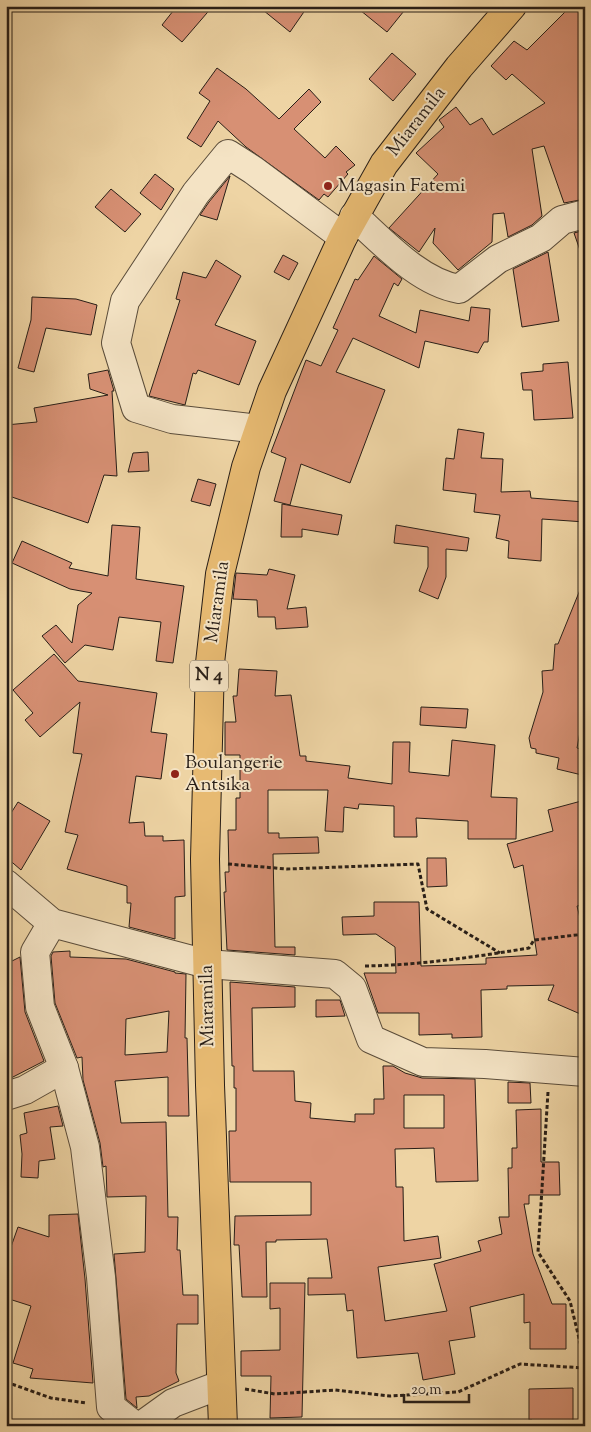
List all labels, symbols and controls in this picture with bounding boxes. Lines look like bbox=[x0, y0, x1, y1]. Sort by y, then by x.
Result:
street label: Miaramila bbox=[381, 81, 453, 163]
place label: Magasin Fatemi bbox=[338, 173, 465, 200]
marker: Magasin Fatemi bbox=[322, 180, 334, 192]
street label: Miaramila bbox=[199, 559, 237, 645]
road number: N 4 bbox=[190, 660, 228, 691]
place label: Boulangerie Antsika bbox=[185, 750, 283, 799]
marker: Boulangerie Antsika bbox=[169, 768, 181, 780]
street label: Miaramila bbox=[194, 964, 222, 1047]
scale bar bbox=[404, 1372, 468, 1404]
text: 20 m bbox=[411, 1380, 442, 1401]

